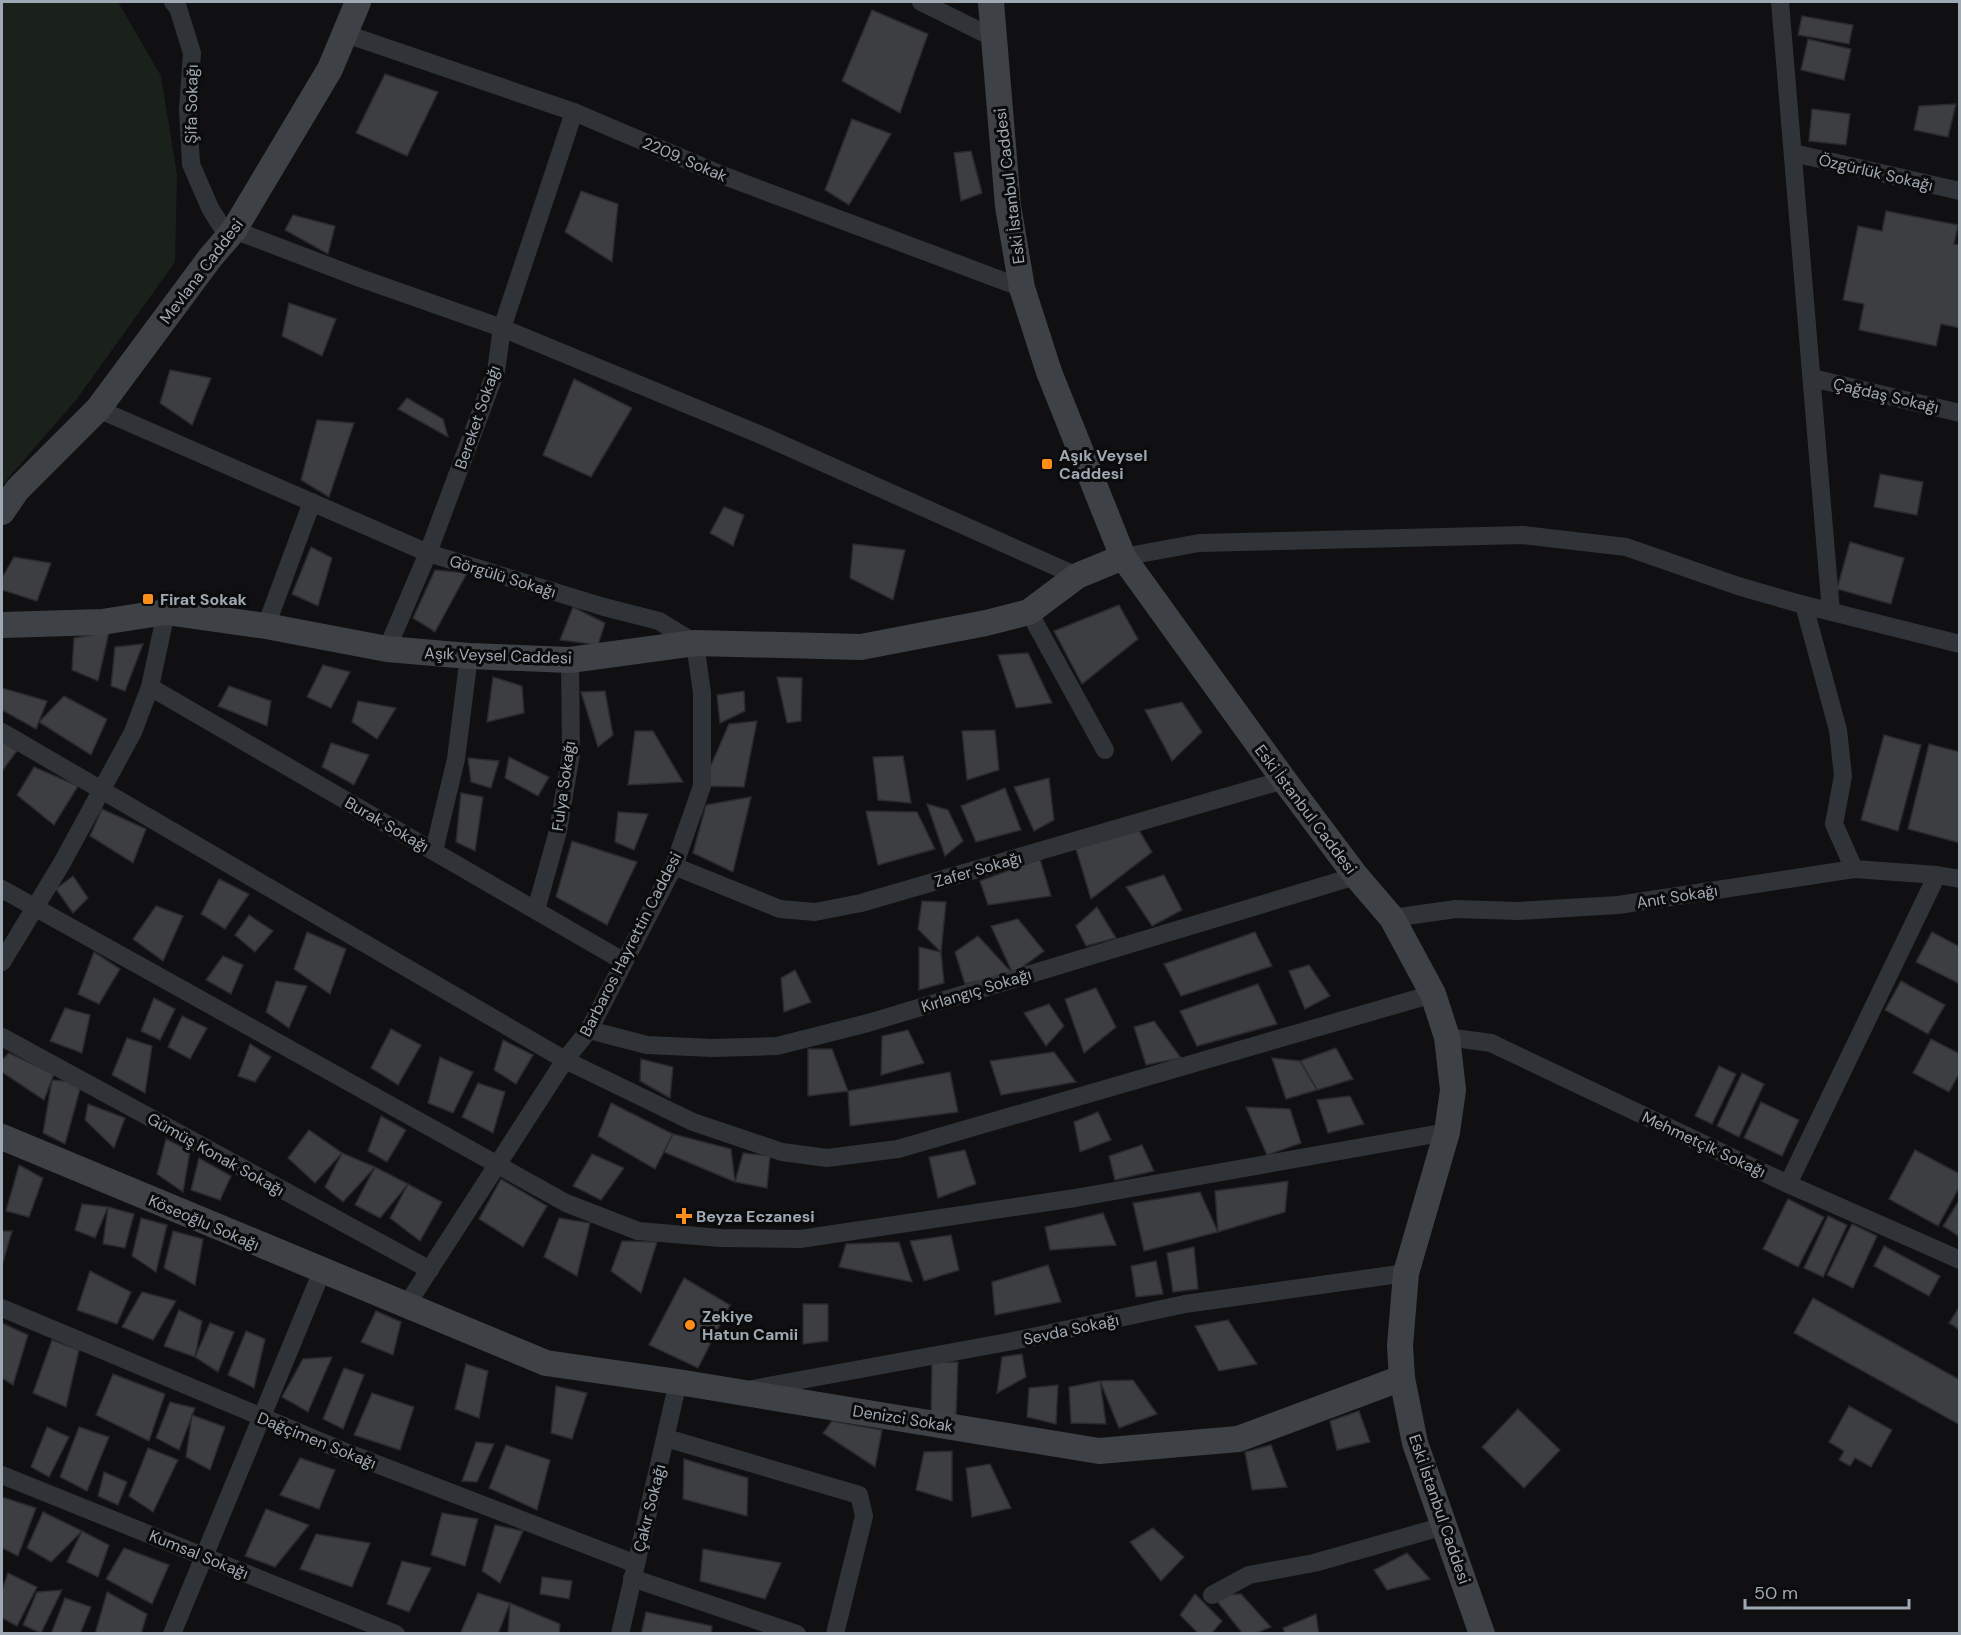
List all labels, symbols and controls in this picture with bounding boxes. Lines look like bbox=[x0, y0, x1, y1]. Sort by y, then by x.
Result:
street label: Şifa Sokağı bbox=[180, 64, 203, 144]
street label: Eski İstanbul Caddesi bbox=[990, 107, 1029, 265]
street label: 2209. Sokak bbox=[639, 132, 730, 187]
street label: Özgürlük Sokağı bbox=[1817, 149, 1935, 196]
street label: Mevlana Caddesi bbox=[155, 215, 248, 328]
street label: Bereket Sokağı bbox=[450, 363, 505, 472]
street label: Çağdaş Sokağı bbox=[1831, 373, 1941, 418]
place label: Aşık Veysel Caddesi bbox=[1059, 445, 1147, 484]
marker: Aşık Veysel Caddesi bbox=[1040, 457, 1054, 471]
street label: Görgülü Sokağı bbox=[447, 550, 559, 603]
place label: Firat Sokak bbox=[160, 589, 248, 610]
marker: Firat Sokak bbox=[141, 592, 155, 606]
street label: Aşık Veysel Caddesi bbox=[424, 642, 572, 669]
street label: Fulya Sokağı bbox=[547, 740, 580, 832]
street label: Eski İstanbul Caddesi bbox=[1250, 740, 1361, 878]
street label: Burak Sokağı bbox=[341, 792, 433, 857]
street label: Zafer Sokağı bbox=[932, 847, 1024, 892]
street label: Barbaros Hayrettin Caddesi bbox=[575, 849, 686, 1040]
street label: Anıt Sokağı bbox=[1635, 880, 1719, 913]
street label: Kırlangıç Sokağı bbox=[918, 964, 1034, 1017]
street label: Mehmetçik Sokağı bbox=[1639, 1107, 1769, 1182]
street label: Gümüş Konak Sokağı bbox=[144, 1108, 288, 1201]
street label: Köseoğlu Sokağı bbox=[145, 1190, 262, 1255]
place label: Beyza Eczanesi bbox=[696, 1206, 815, 1227]
marker: Beyza Eczanesi bbox=[677, 1209, 691, 1223]
place label: Zekiye Hatun Camii bbox=[702, 1306, 798, 1345]
street label: Sevda Sokağı bbox=[1021, 1309, 1121, 1350]
marker: Zekiye Hatun Camii bbox=[683, 1318, 697, 1332]
street label: Denizci Sokak bbox=[851, 1400, 955, 1437]
street label: Dağçimen Sokağı bbox=[254, 1407, 379, 1474]
street label: Eski İstanbul Caddesi bbox=[1404, 1432, 1475, 1587]
street label: Çakır Sokağı bbox=[628, 1462, 671, 1554]
street label: Kumsal Sokağı bbox=[146, 1525, 251, 1584]
scale bar bbox=[1745, 1572, 1908, 1610]
text: 50 m bbox=[1754, 1581, 1798, 1605]

